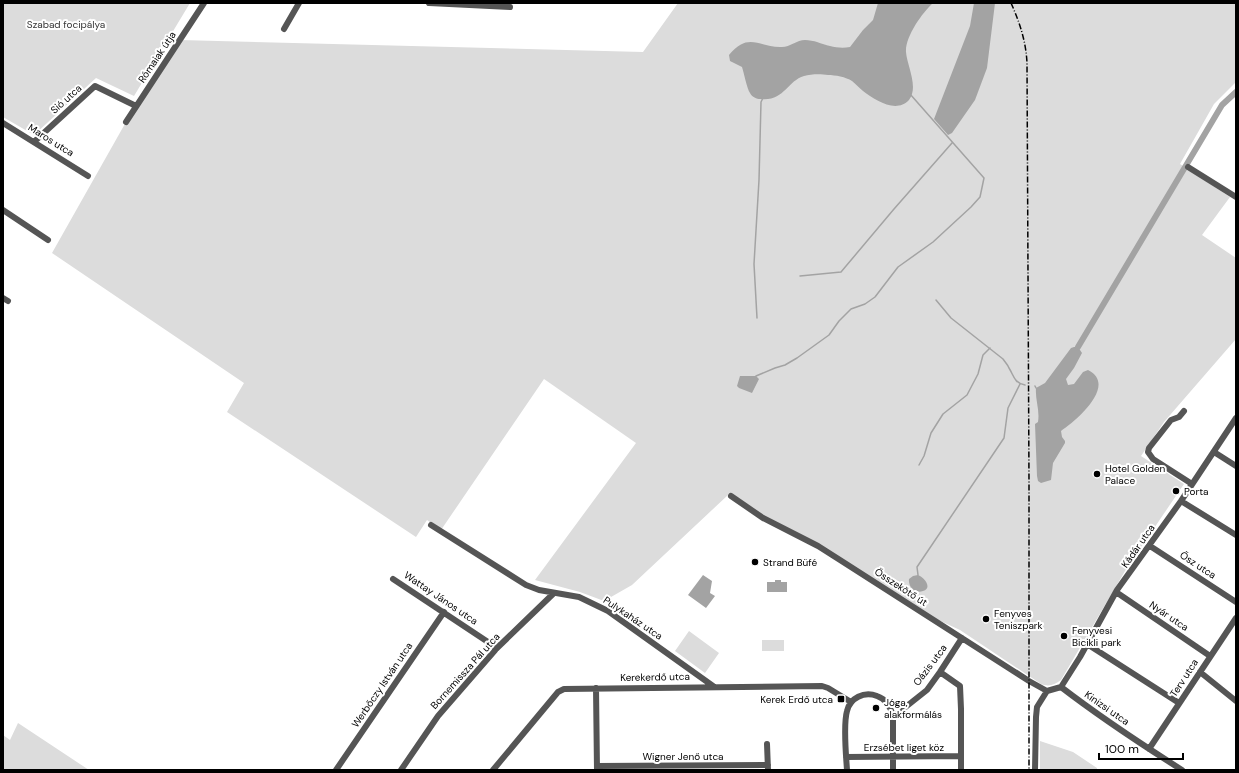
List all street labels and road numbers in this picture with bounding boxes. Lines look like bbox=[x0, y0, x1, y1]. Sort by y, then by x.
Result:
street label: Rómaiak útja bbox=[135, 29, 179, 85]
street label: Sió utca bbox=[48, 82, 84, 116]
street label: Maros utca bbox=[26, 121, 76, 159]
street label: Kádár utca bbox=[1118, 522, 1158, 570]
street label: Ősz utca bbox=[1177, 548, 1219, 582]
street label: Összekötő út bbox=[872, 565, 930, 609]
street label: Wattay János utca bbox=[402, 568, 480, 628]
street label: Pulykaház utca bbox=[601, 593, 665, 643]
street label: Nyár utca bbox=[1147, 598, 1191, 634]
street label: Bornemissza Pál utca bbox=[427, 630, 503, 712]
street label: Werbőczy István utca bbox=[349, 640, 415, 730]
street label: Oázis utca bbox=[910, 642, 950, 688]
street label: Terv utca bbox=[1167, 657, 1201, 699]
street label: Kerekerdő utca bbox=[620, 670, 690, 684]
street label: Kinizsi utca bbox=[1082, 688, 1132, 728]
street label: Erzsébet liget köz bbox=[864, 741, 945, 754]
street label: Wigner Jenő utca bbox=[642, 750, 724, 763]

